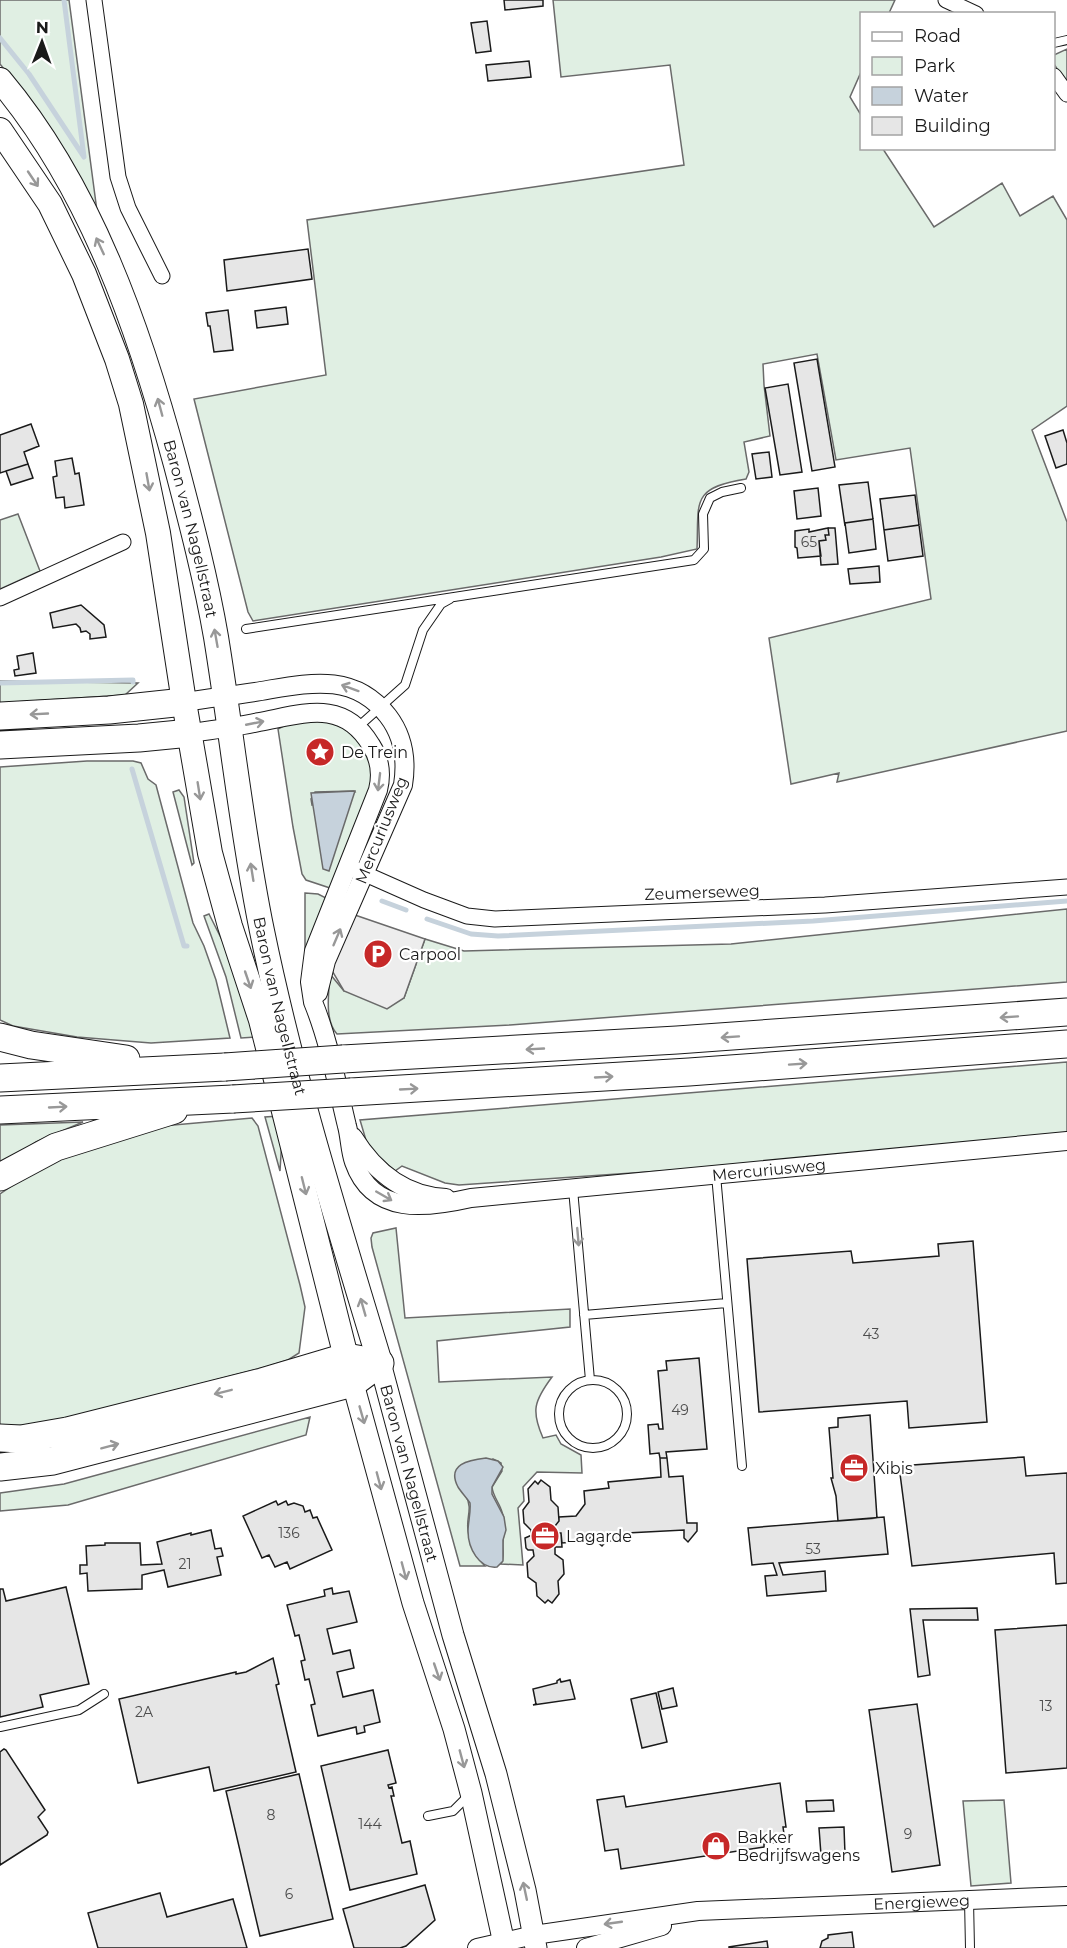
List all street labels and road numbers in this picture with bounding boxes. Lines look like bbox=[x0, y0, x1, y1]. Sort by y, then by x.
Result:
street label: Baron van Nagellstraat bbox=[159, 437, 221, 620]
street label: Mercuriusweg bbox=[351, 774, 412, 887]
street label: Zeumerseweg bbox=[644, 881, 760, 904]
street label: Baron van Nagellstraat bbox=[249, 915, 310, 1098]
street label: Mercuriusweg bbox=[711, 1155, 827, 1185]
street label: Baron van Nagellstraat bbox=[376, 1382, 442, 1565]
street label: Energieweg bbox=[873, 1891, 970, 1914]

